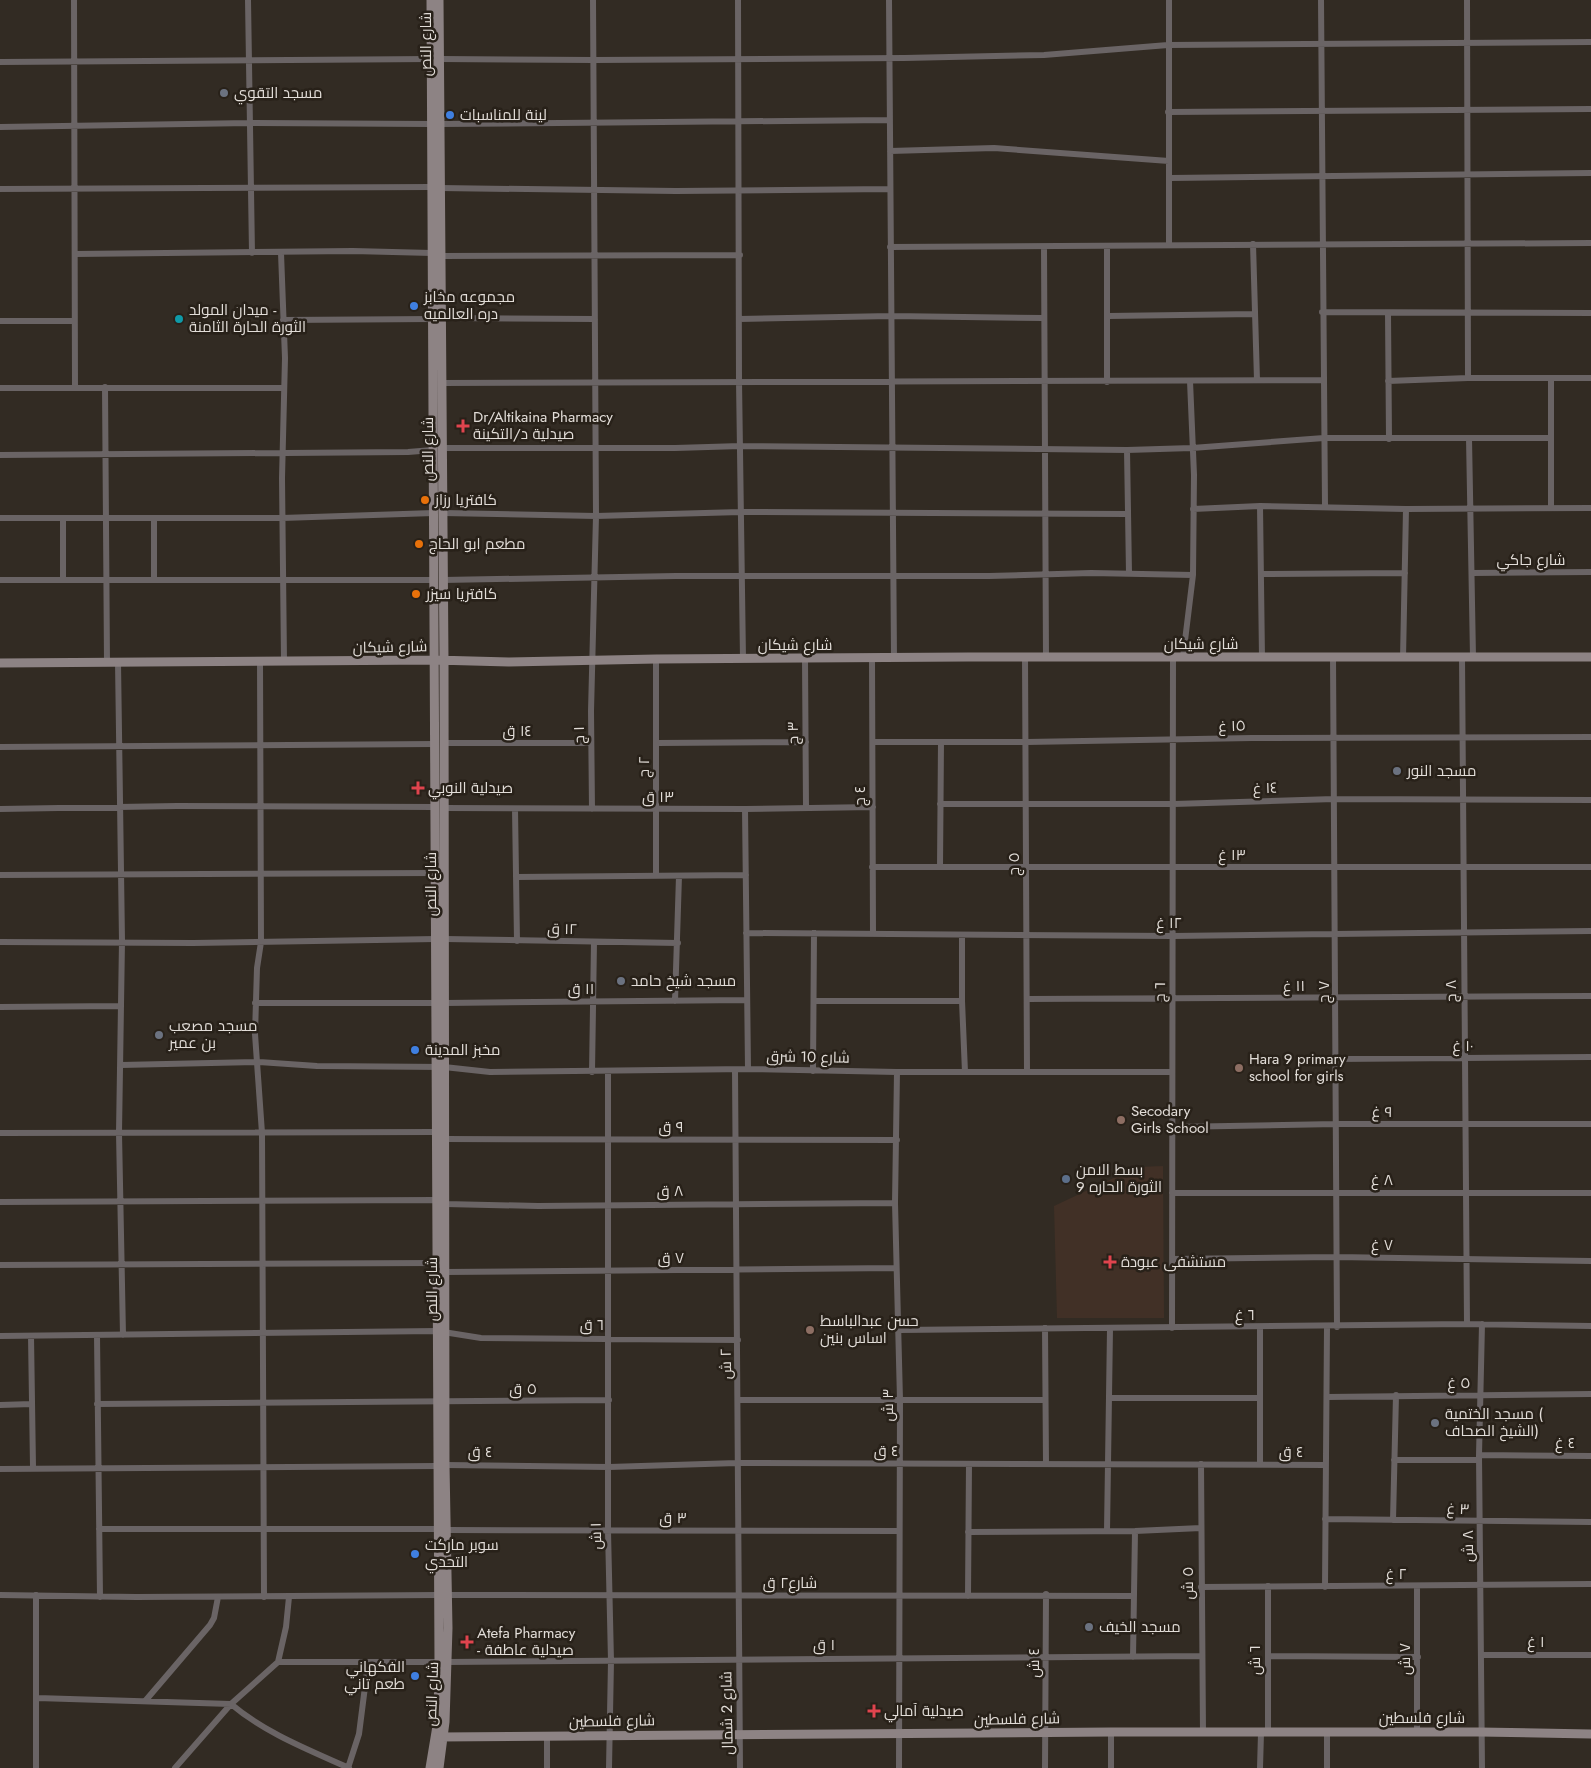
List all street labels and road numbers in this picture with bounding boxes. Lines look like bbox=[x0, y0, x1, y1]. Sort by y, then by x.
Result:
street label: شارع النص bbox=[415, 12, 437, 76]
street label: شارع النص bbox=[417, 417, 439, 481]
street label: شارع جاكي bbox=[1497, 549, 1565, 572]
street label: شارع شيكان bbox=[1164, 633, 1238, 655]
street label: شارع شيكان bbox=[758, 634, 832, 656]
street label: شارع شيكان bbox=[352, 635, 428, 659]
street label: ١٥ غ bbox=[1218, 715, 1246, 737]
street label: ١٤ ق bbox=[502, 720, 532, 742]
street label: ٣ ج bbox=[782, 721, 804, 745]
street label: ١ ج bbox=[568, 726, 590, 744]
street label: ٢ ج bbox=[633, 756, 655, 778]
street label: ١٤ غ bbox=[1252, 777, 1278, 799]
street label: ١٣ ق bbox=[642, 786, 674, 808]
street label: ٤ ج bbox=[849, 786, 871, 806]
street label: ١٣ غ bbox=[1218, 844, 1246, 866]
street label: شارع النص bbox=[420, 852, 442, 916]
street label: ٥ ج bbox=[1003, 852, 1025, 876]
street label: ١٢ غ bbox=[1156, 912, 1182, 934]
street label: ١٢ ق bbox=[547, 918, 577, 940]
street label: ١١ غ bbox=[1283, 975, 1305, 997]
street label: ١١ ق bbox=[568, 978, 594, 1000]
street label: ٨ ج bbox=[1440, 980, 1462, 1002]
street label: ٧ ج bbox=[1313, 981, 1335, 1003]
street label: ٦ ج bbox=[1149, 982, 1171, 1002]
street label: ١٠ غ bbox=[1452, 1035, 1474, 1057]
street label: شارع 10 شرق bbox=[766, 1045, 850, 1069]
street label: ٩ غ bbox=[1372, 1101, 1392, 1123]
street label: ٩ ق bbox=[658, 1116, 684, 1138]
street label: ٨ غ bbox=[1371, 1169, 1393, 1191]
street label: ٨ ق bbox=[656, 1180, 684, 1202]
street label: ٧ غ bbox=[1371, 1234, 1393, 1256]
street label: ٧ ق bbox=[657, 1247, 685, 1269]
street label: شارع النص bbox=[421, 1257, 443, 1321]
street label: ٦ غ bbox=[1235, 1304, 1255, 1326]
street label: ٦ ق bbox=[580, 1314, 604, 1336]
street label: ٢ ش bbox=[715, 1348, 737, 1379]
street label: ٥ غ bbox=[1448, 1372, 1470, 1394]
street label: ٥ ق bbox=[509, 1378, 537, 1400]
street label: ٣ ش bbox=[877, 1389, 899, 1421]
street label: ٤ غ bbox=[1555, 1432, 1575, 1454]
street label: ٤ ق bbox=[874, 1440, 898, 1462]
street label: ٤ ق bbox=[468, 1441, 492, 1463]
street label: ٤ ق bbox=[1279, 1441, 1303, 1463]
street label: ٣ غ bbox=[1446, 1498, 1470, 1520]
street label: ٣ ق bbox=[659, 1507, 687, 1529]
street label: ١ ش bbox=[585, 1522, 607, 1550]
street label: ٨ ش bbox=[1457, 1530, 1479, 1562]
street label: ٢ غ bbox=[1386, 1563, 1406, 1585]
street label: ٥ ش bbox=[1177, 1567, 1199, 1599]
street label: شارع٢ ق bbox=[763, 1572, 817, 1594]
street label: ١ غ bbox=[1527, 1631, 1545, 1653]
street label: ١ ق bbox=[813, 1634, 835, 1656]
street label: ٧ ش bbox=[1394, 1643, 1416, 1675]
street label: ٦ ش bbox=[1244, 1645, 1266, 1675]
street label: ٤ ش bbox=[1023, 1648, 1045, 1678]
street label: شارع النص bbox=[420, 1661, 444, 1727]
street label: شارع 2 شمال bbox=[715, 1671, 739, 1755]
street label: شارع فلسطين bbox=[974, 1707, 1060, 1731]
street label: شارع فلسطين bbox=[1379, 1707, 1465, 1729]
street label: شارع فلسطين bbox=[569, 1709, 655, 1733]

